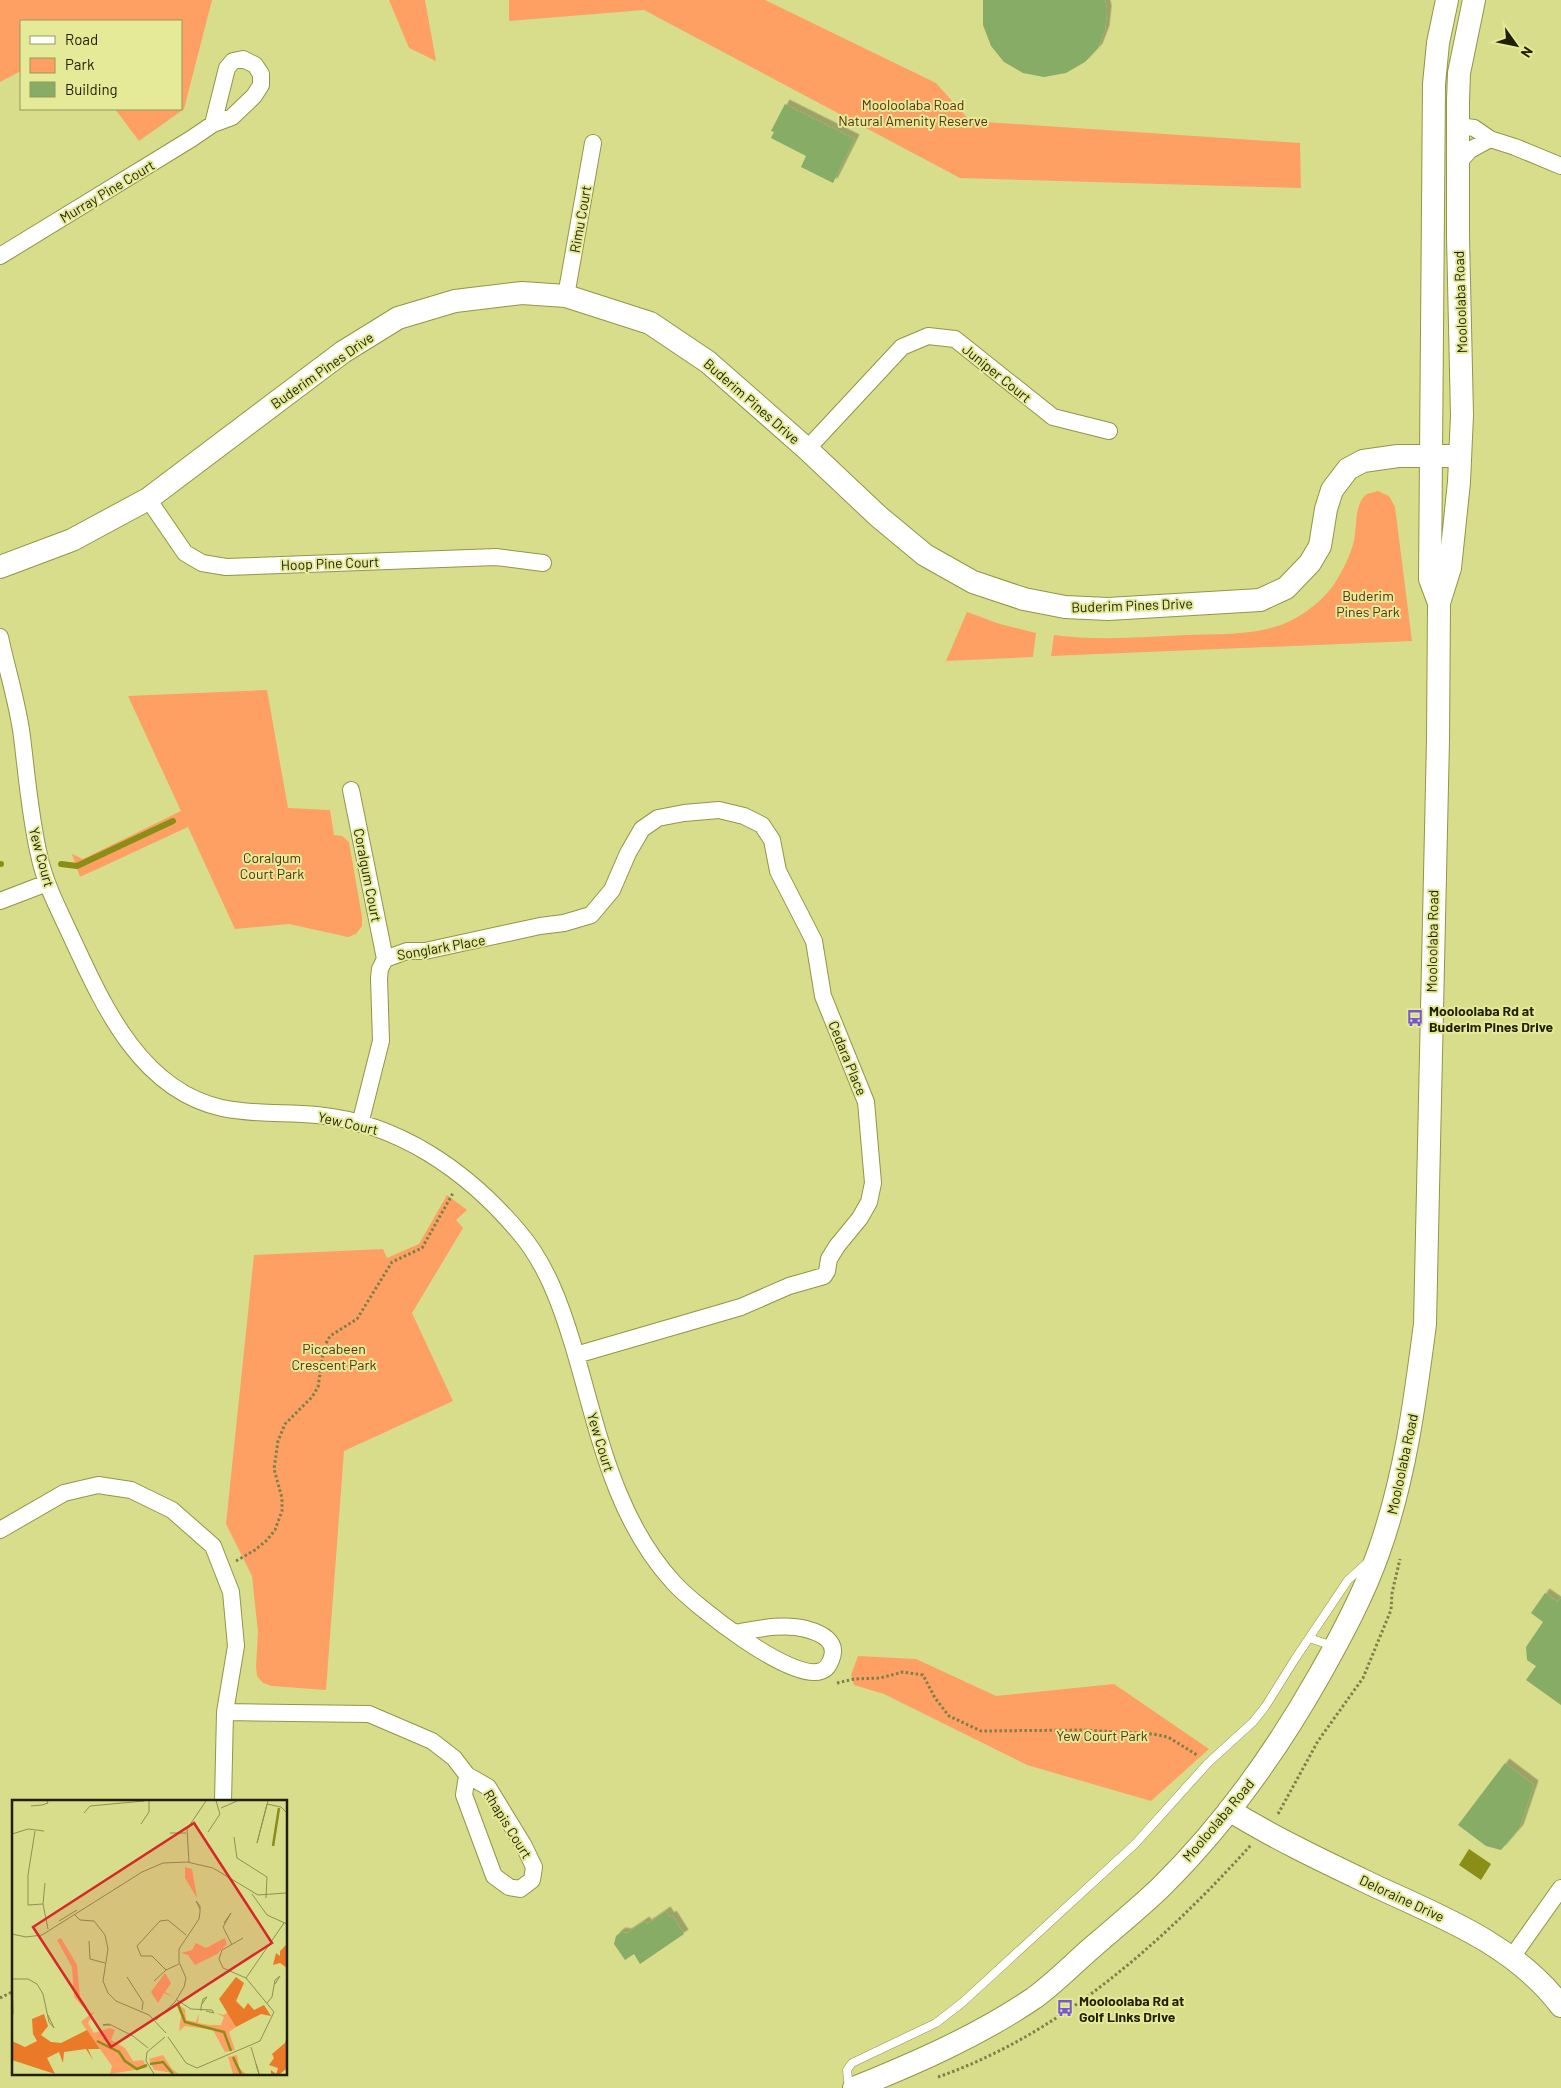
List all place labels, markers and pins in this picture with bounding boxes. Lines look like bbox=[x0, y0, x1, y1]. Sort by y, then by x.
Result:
place label: Mooloolaba Rd at Buderim Pines Drive bbox=[1429, 1002, 1554, 1035]
bus stop icon: Mooloolaba Rd at Buderim Pines Drive bbox=[1405, 1008, 1425, 1028]
place label: Mooloolaba Rd at Golf Links Drive bbox=[1079, 1992, 1184, 2025]
bus stop icon: Mooloolaba Rd at Golf Links Drive bbox=[1055, 1998, 1075, 2018]

